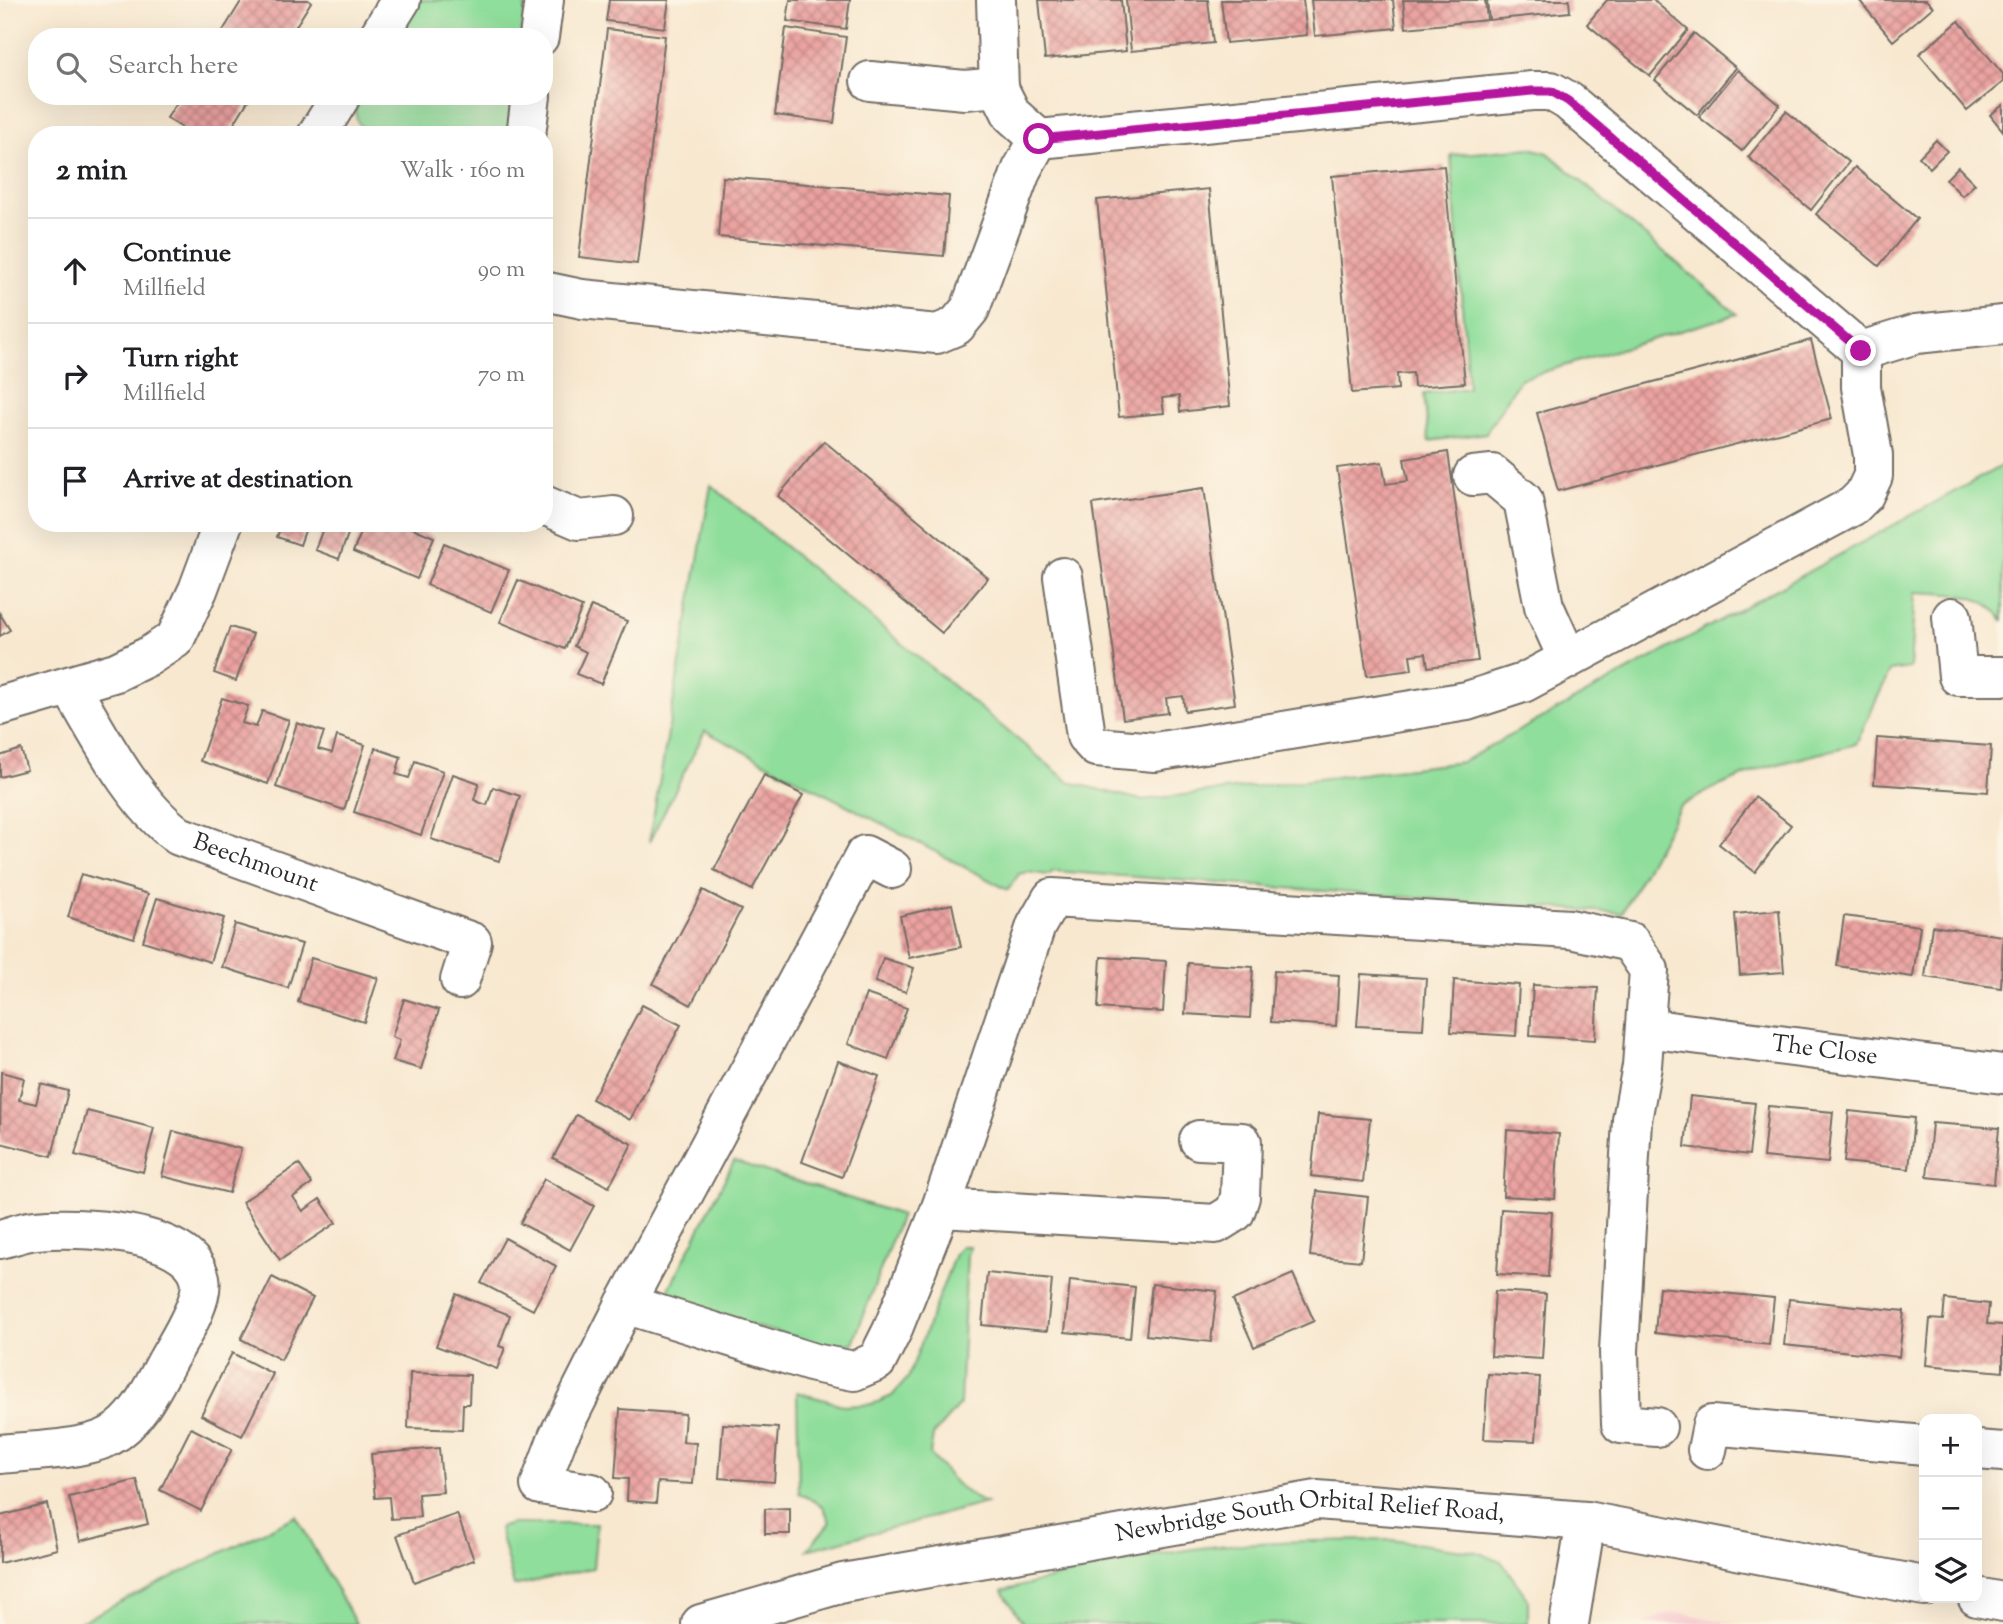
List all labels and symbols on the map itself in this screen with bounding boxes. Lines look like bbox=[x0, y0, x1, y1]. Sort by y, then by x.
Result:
route start bbox=[1023, 123, 1054, 154]
route end bbox=[1845, 335, 1876, 366]
street label: Beechmount bbox=[188, 825, 323, 902]
street label: The Close bbox=[1769, 1027, 1880, 1075]
street label: Newbridge South Orbital Relief Road, bbox=[1113, 1483, 1506, 1552]

